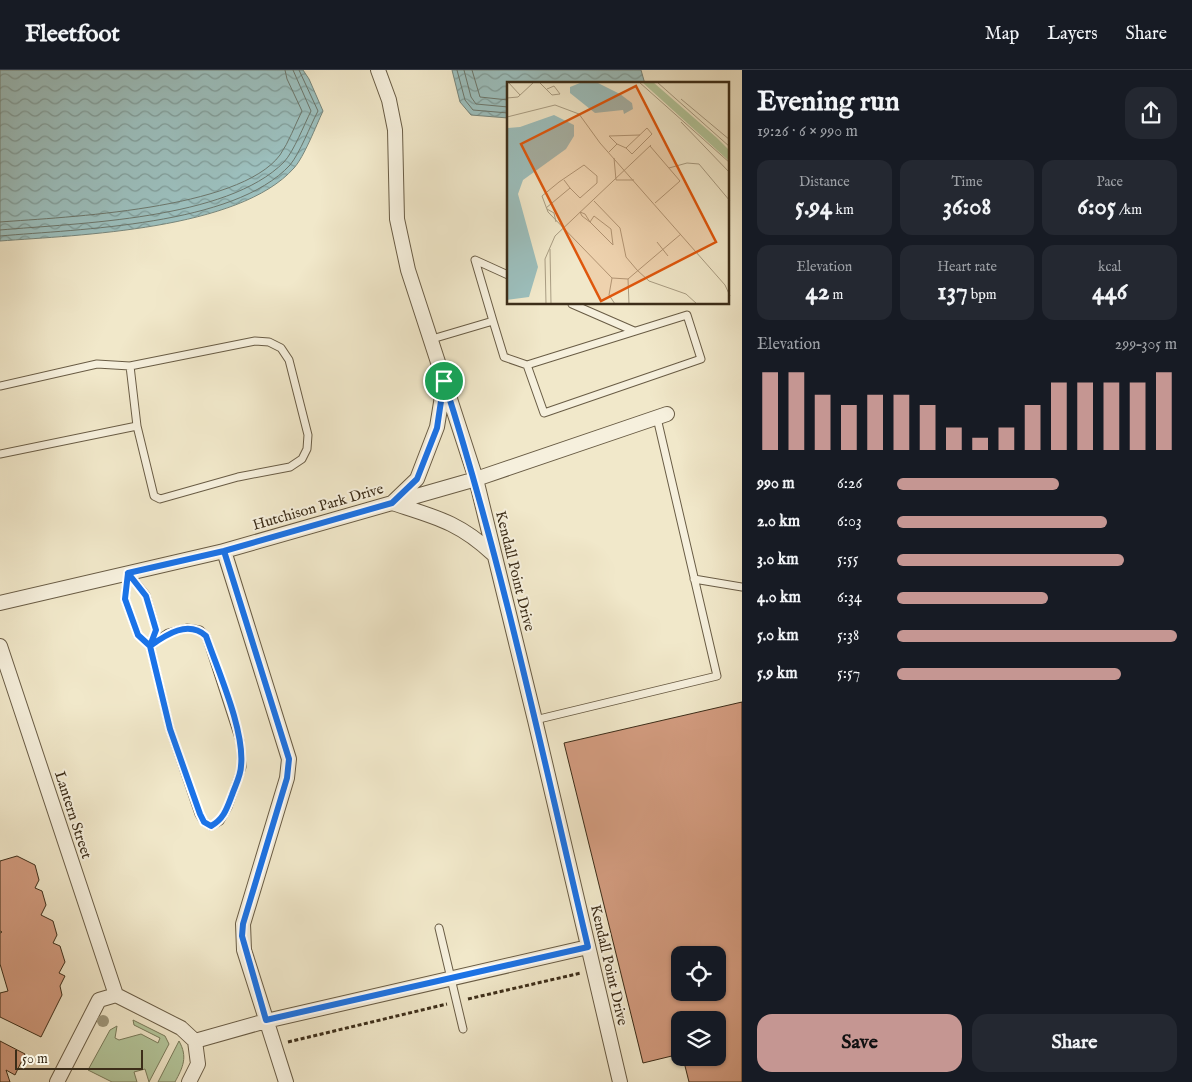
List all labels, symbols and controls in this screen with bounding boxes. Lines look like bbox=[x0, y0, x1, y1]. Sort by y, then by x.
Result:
text: Fleetfoot bbox=[25, 19, 120, 50]
text: Map bbox=[985, 23, 1019, 46]
text: Layers bbox=[1047, 23, 1098, 46]
text: Share bbox=[1126, 23, 1167, 46]
inset map bbox=[507, 82, 730, 305]
text: Evening run bbox=[757, 85, 900, 120]
button: share bbox=[1125, 87, 1177, 139]
text: 19:26 · 6 × 990 m bbox=[757, 122, 858, 142]
text: Distance bbox=[799, 173, 850, 191]
text: Time bbox=[951, 173, 983, 191]
text: Pace bbox=[1096, 173, 1123, 191]
text: 5.94 bbox=[795, 191, 832, 223]
text: 36:08 bbox=[943, 191, 991, 223]
text: 6:05 bbox=[1077, 191, 1116, 223]
text: km bbox=[832, 201, 854, 219]
text: /km bbox=[1116, 201, 1142, 219]
text: Elevation bbox=[797, 258, 852, 276]
text: Heart rate bbox=[937, 258, 997, 276]
text: kcal bbox=[1098, 258, 1121, 276]
text: 42 bbox=[805, 276, 829, 308]
text: 137 bbox=[937, 276, 968, 308]
text: 446 bbox=[1092, 276, 1127, 308]
text: m bbox=[829, 286, 843, 304]
text: bpm bbox=[968, 286, 997, 304]
text: Elevation bbox=[757, 335, 820, 355]
text: 299–305 m bbox=[1115, 335, 1177, 355]
pin bbox=[423, 360, 465, 402]
icon: arrive bbox=[430, 367, 458, 395]
text: 990 m bbox=[757, 474, 795, 494]
text: 6:26 bbox=[837, 474, 862, 494]
street label: Hutchison Park Drive bbox=[250, 479, 386, 535]
street label: Kendall Point Drive bbox=[491, 509, 539, 633]
text: 2.0 km bbox=[757, 512, 800, 532]
text: 6:03 bbox=[837, 512, 862, 532]
text: 3.0 km bbox=[757, 550, 799, 570]
text: 5:55 bbox=[837, 550, 859, 570]
text: 4.0 km bbox=[757, 588, 801, 608]
text: 6:34 bbox=[837, 588, 862, 608]
text: 5.0 km bbox=[757, 626, 799, 646]
text: 5:38 bbox=[837, 626, 859, 646]
text: 5.9 km bbox=[757, 664, 798, 684]
text: 5:57 bbox=[837, 664, 860, 684]
street label: Lantern Street bbox=[50, 769, 96, 861]
street label: Kendall Point Drive bbox=[586, 903, 632, 1027]
map controls bbox=[671, 946, 726, 1066]
button: locate bbox=[671, 946, 726, 1001]
button: layers bbox=[671, 1011, 726, 1066]
button: Save bbox=[757, 1014, 962, 1072]
button: Share bbox=[972, 1014, 1177, 1072]
scale bar bbox=[15, 1047, 142, 1070]
text: 50 m bbox=[22, 1050, 48, 1068]

